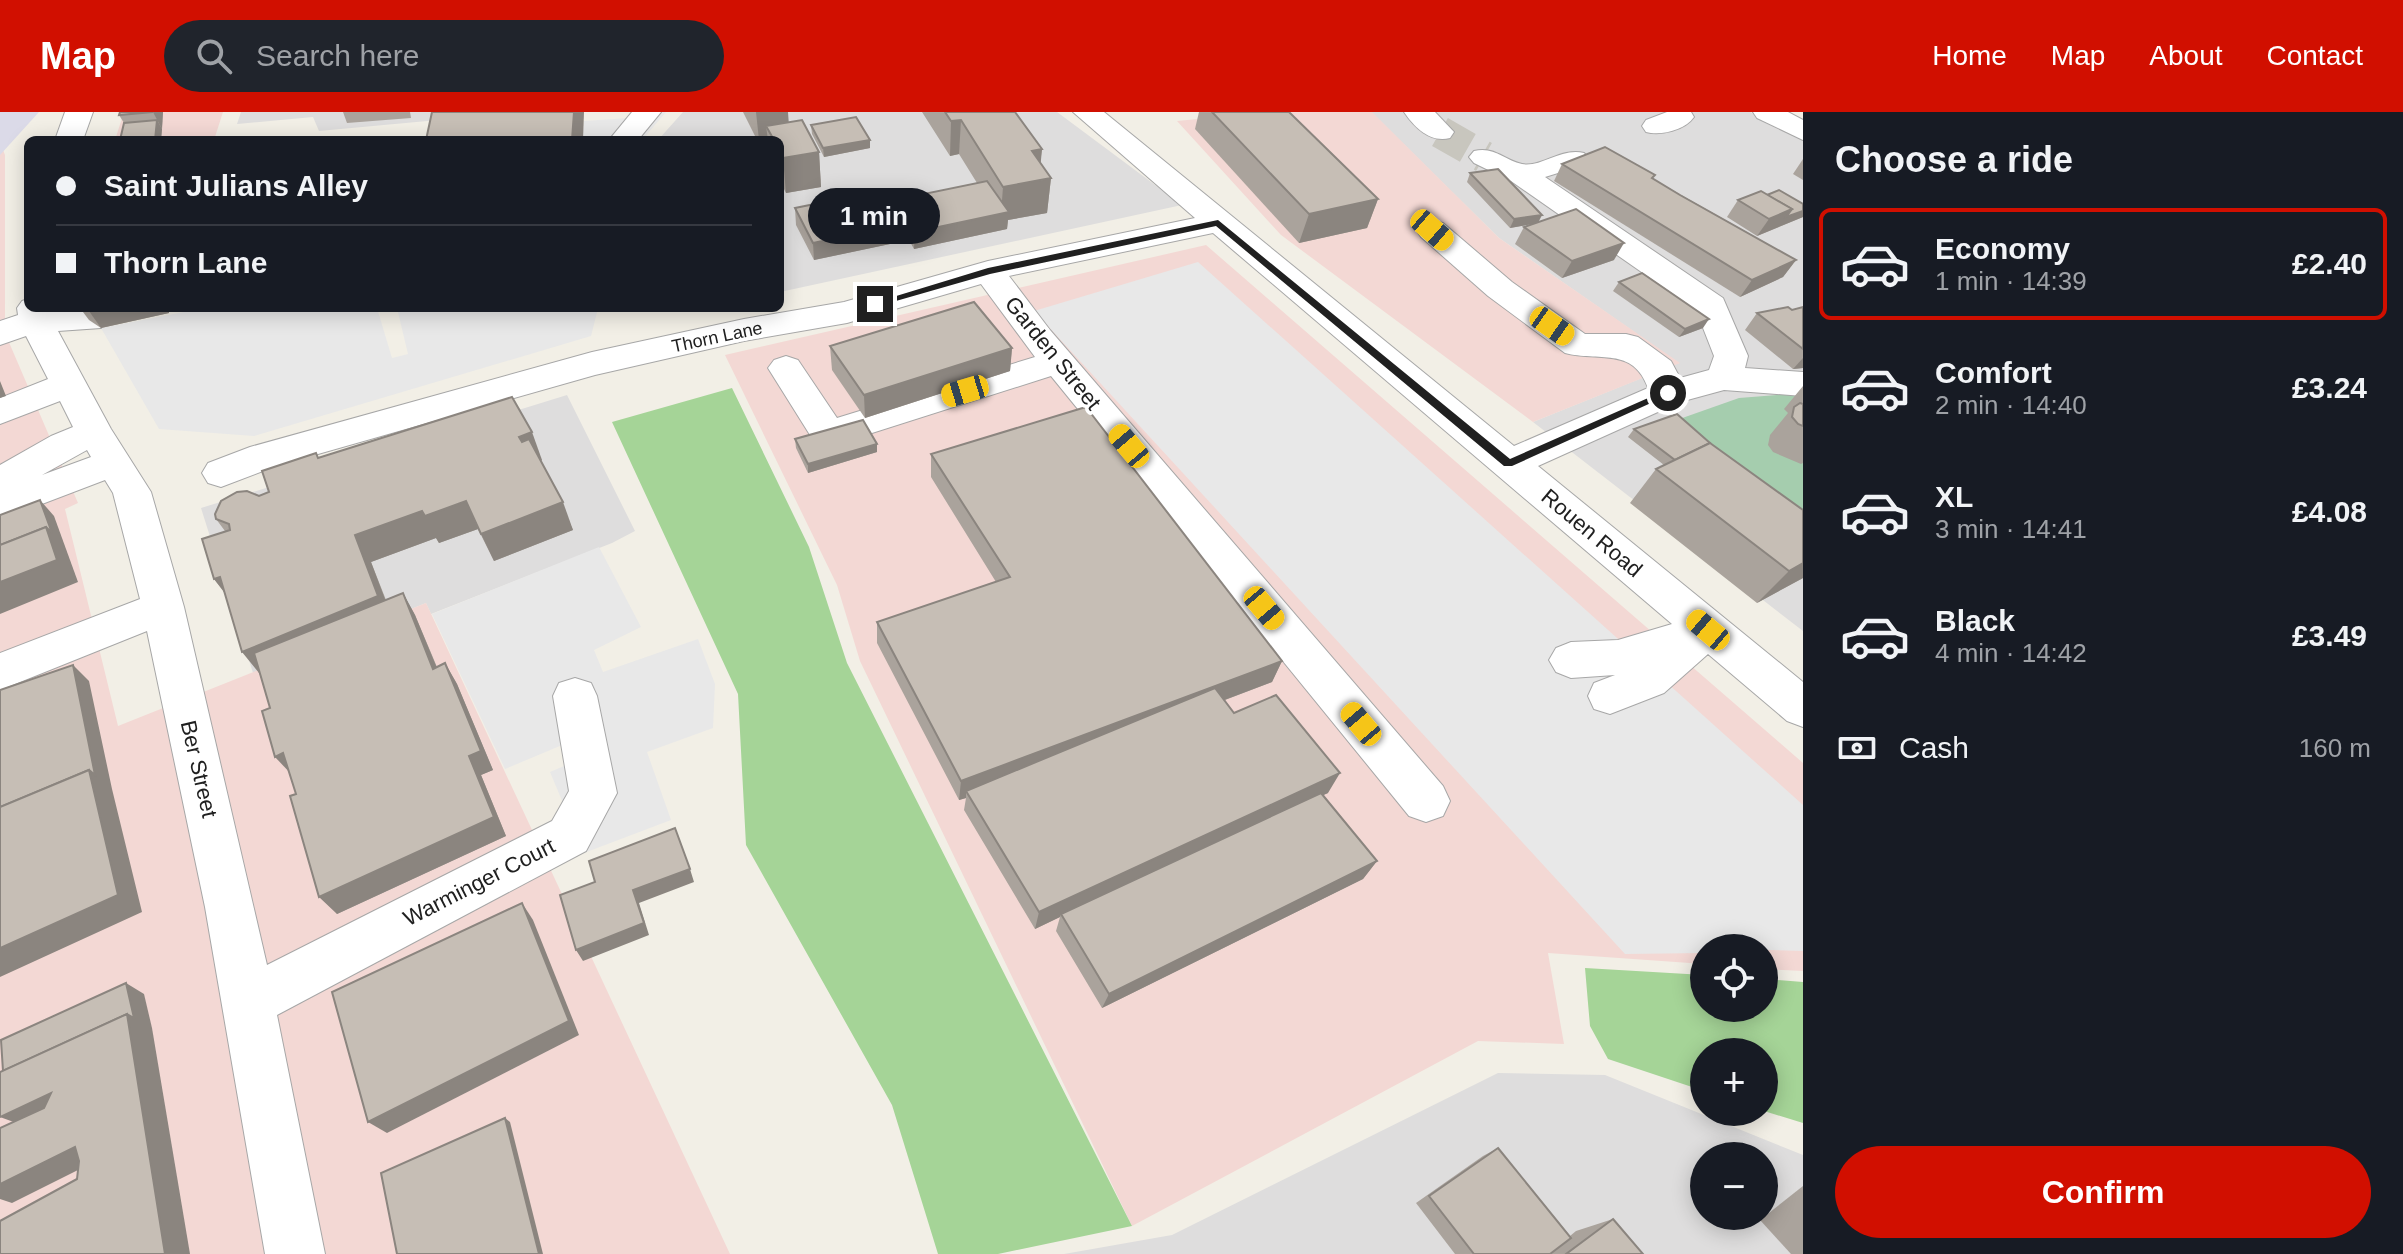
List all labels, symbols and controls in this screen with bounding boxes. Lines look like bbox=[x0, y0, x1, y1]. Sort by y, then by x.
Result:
search box bbox=[164, 20, 724, 92]
icon: search bbox=[192, 34, 236, 78]
text: Map bbox=[40, 35, 116, 77]
text: Search here bbox=[256, 39, 419, 72]
text: Home bbox=[1932, 40, 2007, 71]
text: Map bbox=[2051, 40, 2105, 71]
text: About bbox=[2149, 40, 2223, 71]
text: Contact bbox=[2267, 40, 2363, 71]
text: Choose a ride bbox=[1835, 139, 2073, 180]
text: Saint Julians Alley bbox=[104, 169, 368, 202]
callout: 1 min bbox=[809, 188, 941, 244]
text: 1 min bbox=[840, 201, 908, 231]
car bbox=[1406, 205, 1458, 255]
icon: car bbox=[1839, 228, 1911, 300]
text: Economy bbox=[1935, 232, 2070, 265]
text: Thorn Lane bbox=[104, 246, 267, 279]
text: £2.40 bbox=[2292, 247, 2367, 280]
text: 1 min · 14:39 bbox=[1935, 266, 2087, 296]
route end bbox=[857, 286, 893, 322]
street label: Garden Street bbox=[1000, 291, 1106, 415]
car bbox=[1525, 302, 1579, 350]
street label: Thorn Lane bbox=[670, 318, 764, 356]
icon: car bbox=[1839, 352, 1911, 424]
text: Comfort bbox=[1935, 356, 2052, 389]
text: £3.24 bbox=[2292, 371, 2367, 404]
car bbox=[939, 373, 991, 409]
route start bbox=[1650, 375, 1686, 411]
text: 2 min · 14:40 bbox=[1935, 390, 2087, 420]
car bbox=[1104, 420, 1154, 472]
icon: car bbox=[1839, 476, 1911, 548]
text: XL bbox=[1935, 480, 1973, 513]
street label: Rouen Road bbox=[1537, 484, 1647, 582]
text: £4.08 bbox=[2292, 495, 2367, 528]
text: 3 min · 14:41 bbox=[1935, 514, 2087, 544]
car bbox=[1239, 582, 1289, 634]
icon: car bbox=[1839, 600, 1911, 672]
text: Black bbox=[1935, 604, 2015, 637]
car bbox=[1682, 605, 1734, 655]
text: £3.49 bbox=[2292, 619, 2367, 652]
text: 4 min · 14:42 bbox=[1935, 638, 2087, 668]
car bbox=[1336, 698, 1386, 750]
street label: Ber Street bbox=[176, 718, 222, 820]
icon: cash bbox=[1835, 726, 1879, 770]
text: Cash bbox=[1899, 731, 1969, 764]
text: 160 m bbox=[2299, 733, 2371, 763]
street label: Warminger Court bbox=[399, 833, 559, 931]
map controls bbox=[1690, 934, 1778, 1230]
button: locate bbox=[1690, 934, 1778, 1022]
button: + bbox=[1690, 1038, 1778, 1126]
button: − bbox=[1690, 1142, 1778, 1230]
button: Confirm bbox=[1835, 1146, 2371, 1238]

